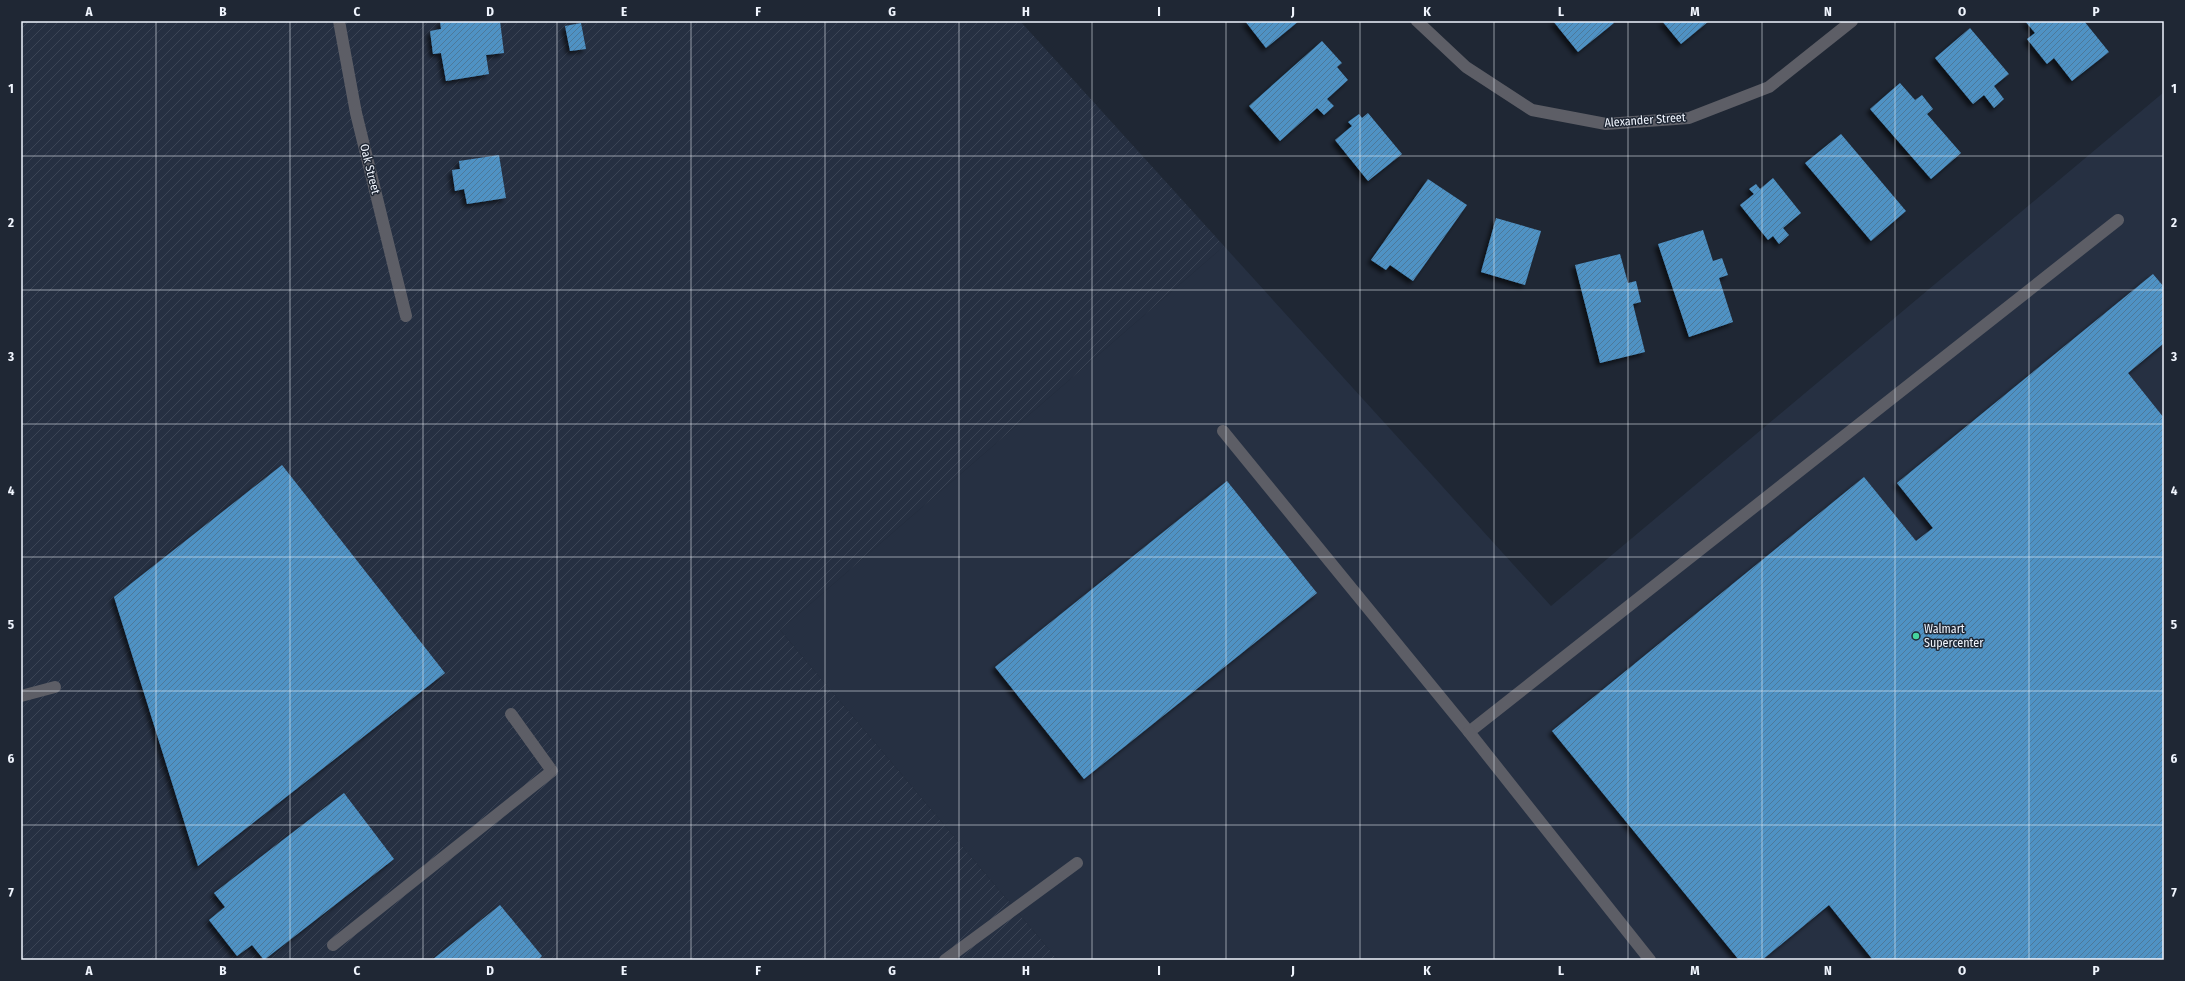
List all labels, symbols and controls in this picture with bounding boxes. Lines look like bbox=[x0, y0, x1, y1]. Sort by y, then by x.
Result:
text: A bbox=[84, 4, 93, 19]
text: B bbox=[219, 4, 227, 19]
text: C bbox=[354, 4, 361, 19]
text: D bbox=[486, 4, 494, 19]
text: E bbox=[621, 4, 627, 19]
text: F bbox=[755, 4, 761, 19]
text: G bbox=[888, 4, 896, 19]
text: H bbox=[1022, 4, 1030, 19]
text: I bbox=[1157, 4, 1161, 19]
text: J bbox=[1290, 4, 1295, 19]
text: K bbox=[1423, 4, 1431, 19]
text: L bbox=[1558, 4, 1564, 19]
text: M bbox=[1690, 4, 1700, 19]
text: N bbox=[1824, 4, 1832, 19]
text: O bbox=[1958, 4, 1966, 19]
text: P bbox=[2092, 4, 2100, 19]
text: 1 bbox=[8, 81, 14, 96]
text: 1 bbox=[2171, 81, 2177, 96]
street label: Alexander Street bbox=[1604, 110, 1686, 130]
street label: Oak Street bbox=[357, 142, 383, 196]
text: 2 bbox=[7, 215, 14, 230]
text: 2 bbox=[2170, 215, 2177, 230]
text: 3 bbox=[7, 349, 14, 364]
text: 3 bbox=[2170, 349, 2177, 364]
text: 4 bbox=[8, 483, 15, 498]
text: 4 bbox=[2171, 483, 2178, 498]
text: 5 bbox=[8, 617, 14, 632]
text: 5 bbox=[2171, 617, 2177, 632]
place label: Walmart Supercenter bbox=[1924, 622, 1984, 650]
marker: Walmart Supercenter bbox=[1911, 631, 1921, 641]
text: 6 bbox=[8, 751, 15, 766]
text: 6 bbox=[2171, 751, 2178, 766]
text: 7 bbox=[8, 885, 14, 900]
text: 7 bbox=[2171, 885, 2177, 900]
text: A bbox=[84, 963, 93, 978]
text: B bbox=[219, 963, 227, 978]
text: C bbox=[354, 963, 361, 978]
text: D bbox=[486, 963, 494, 978]
text: E bbox=[621, 963, 627, 978]
text: F bbox=[755, 963, 761, 978]
text: G bbox=[888, 963, 896, 978]
text: H bbox=[1022, 963, 1030, 978]
text: I bbox=[1157, 963, 1161, 978]
text: J bbox=[1290, 963, 1295, 978]
text: K bbox=[1423, 963, 1431, 978]
text: L bbox=[1558, 963, 1564, 978]
text: M bbox=[1690, 963, 1700, 978]
text: N bbox=[1824, 963, 1832, 978]
text: O bbox=[1958, 963, 1966, 978]
text: P bbox=[2092, 963, 2100, 978]

